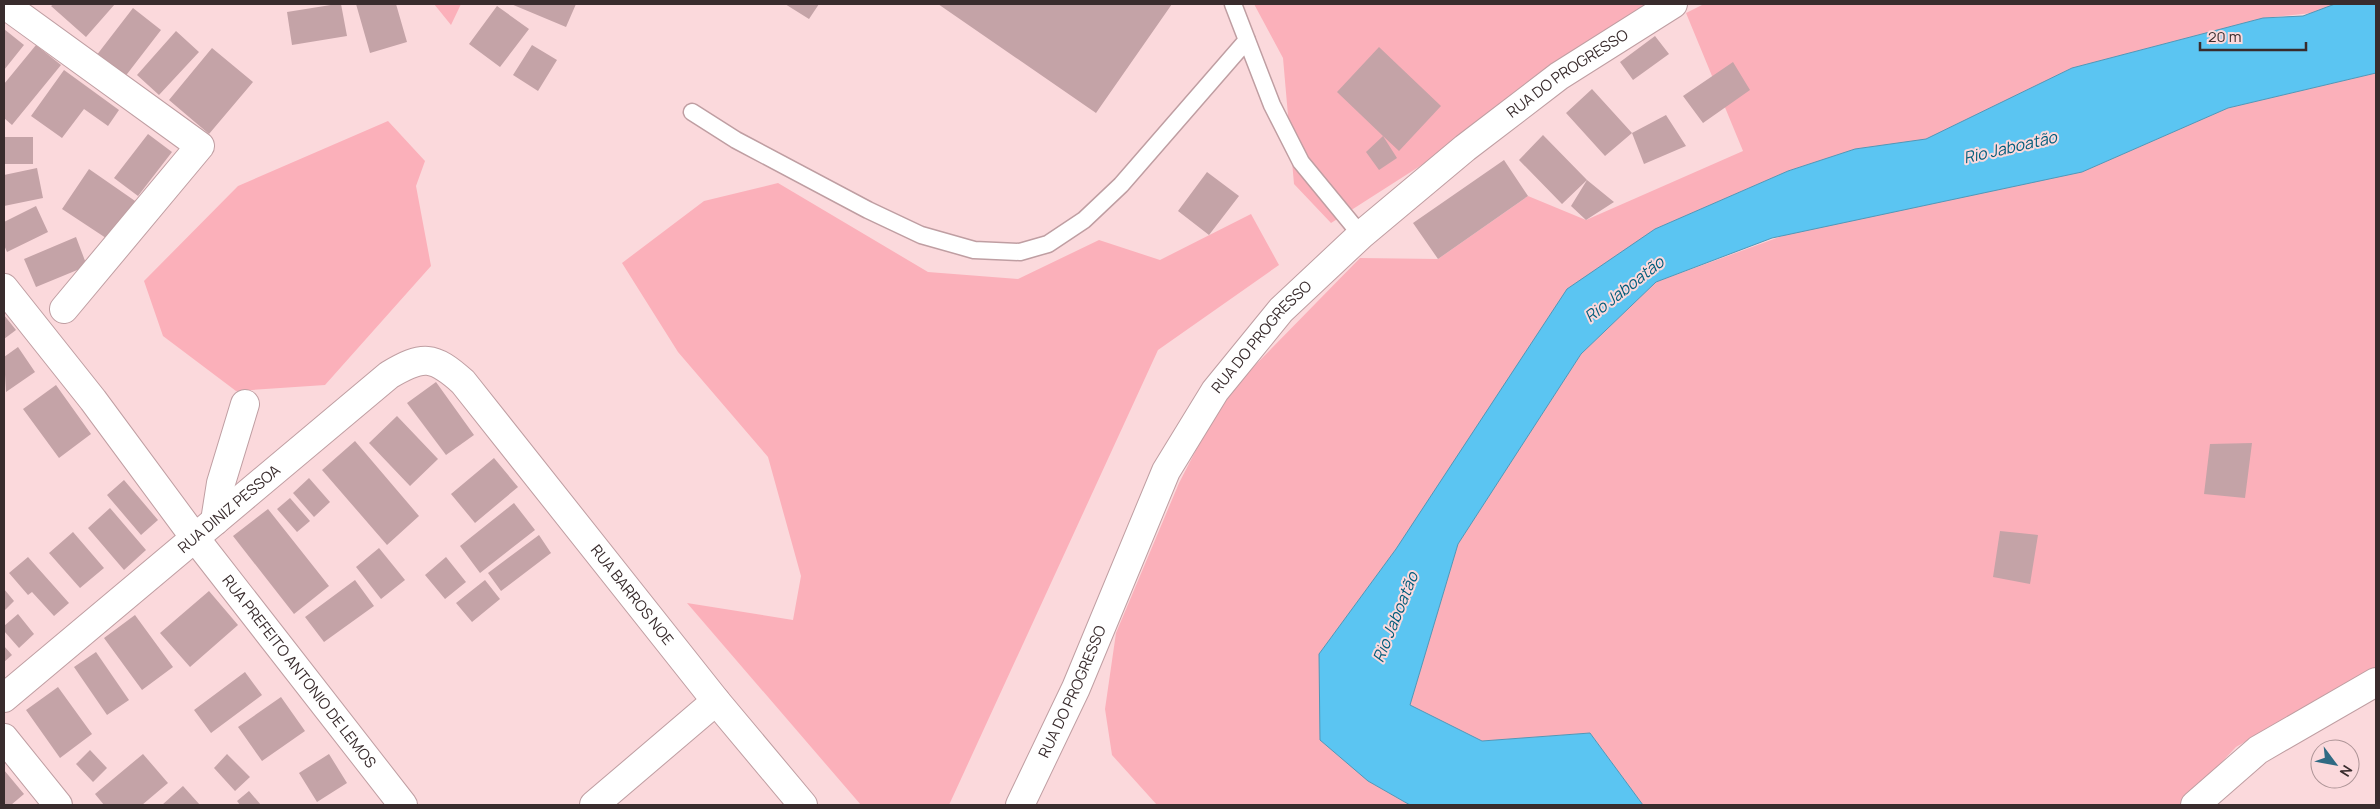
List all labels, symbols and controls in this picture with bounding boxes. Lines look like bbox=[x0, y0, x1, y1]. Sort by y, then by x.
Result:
scale bar bbox=[2200, 20, 2306, 52]
street label: RUA DO PROGRESSO bbox=[1502, 24, 1632, 122]
text: 20 m bbox=[2208, 26, 2241, 47]
water label: Rio Jaboatão bbox=[1961, 125, 2060, 168]
water label: Rio Jaboatão bbox=[1580, 250, 1670, 327]
street label: RUA DO PROGRESSO bbox=[1206, 275, 1316, 397]
street label: RUA DINIZ PESSOA bbox=[173, 459, 285, 558]
street label: RUA BARROS NOE bbox=[586, 540, 679, 649]
water label: Rio Jaboatão bbox=[1367, 567, 1424, 665]
street label: RUA PREFEITO ANTONIO DE LEMOS bbox=[218, 570, 381, 772]
street label: RUA DO PROGRESSO bbox=[1033, 622, 1111, 761]
north arrow bbox=[2310, 739, 2360, 789]
text: N bbox=[2336, 762, 2357, 780]

